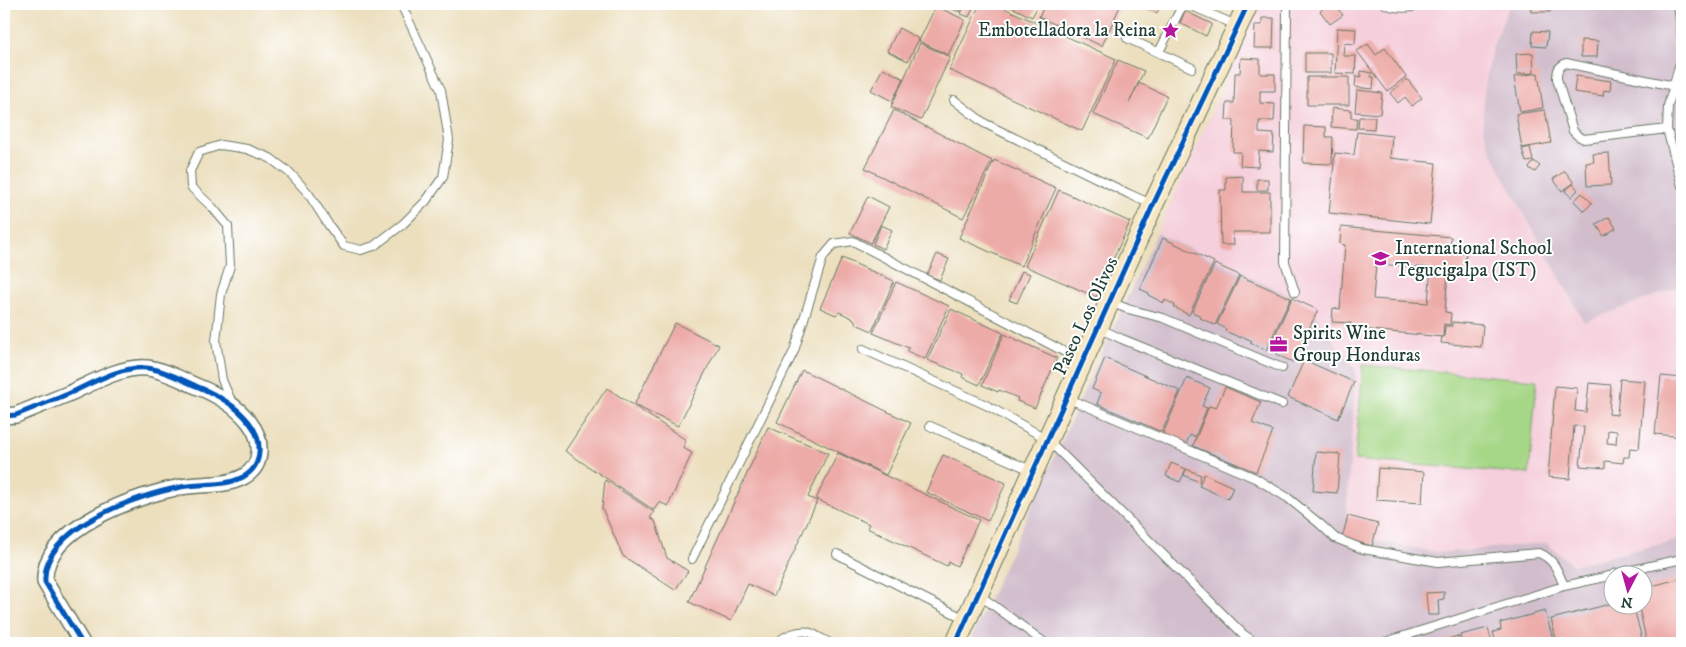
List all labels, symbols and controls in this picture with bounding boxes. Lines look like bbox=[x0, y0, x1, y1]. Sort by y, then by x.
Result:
place label: Embotelladora la Reina bbox=[978, 19, 1156, 42]
place icon: Embotelladora la Reina bbox=[1160, 20, 1180, 40]
place label: International School Tegucigalpa (IST) bbox=[1395, 237, 1552, 282]
school or university icon: International School Tegucigalpa (IST) bbox=[1371, 249, 1391, 269]
street label: Paseo Los Olivos bbox=[1049, 253, 1123, 379]
place label: Spirits Wine Group Honduras bbox=[1293, 322, 1420, 367]
office icon: Spirits Wine Group Honduras bbox=[1269, 334, 1289, 354]
north arrow bbox=[1604, 564, 1654, 614]
text: N bbox=[1620, 592, 1633, 611]

